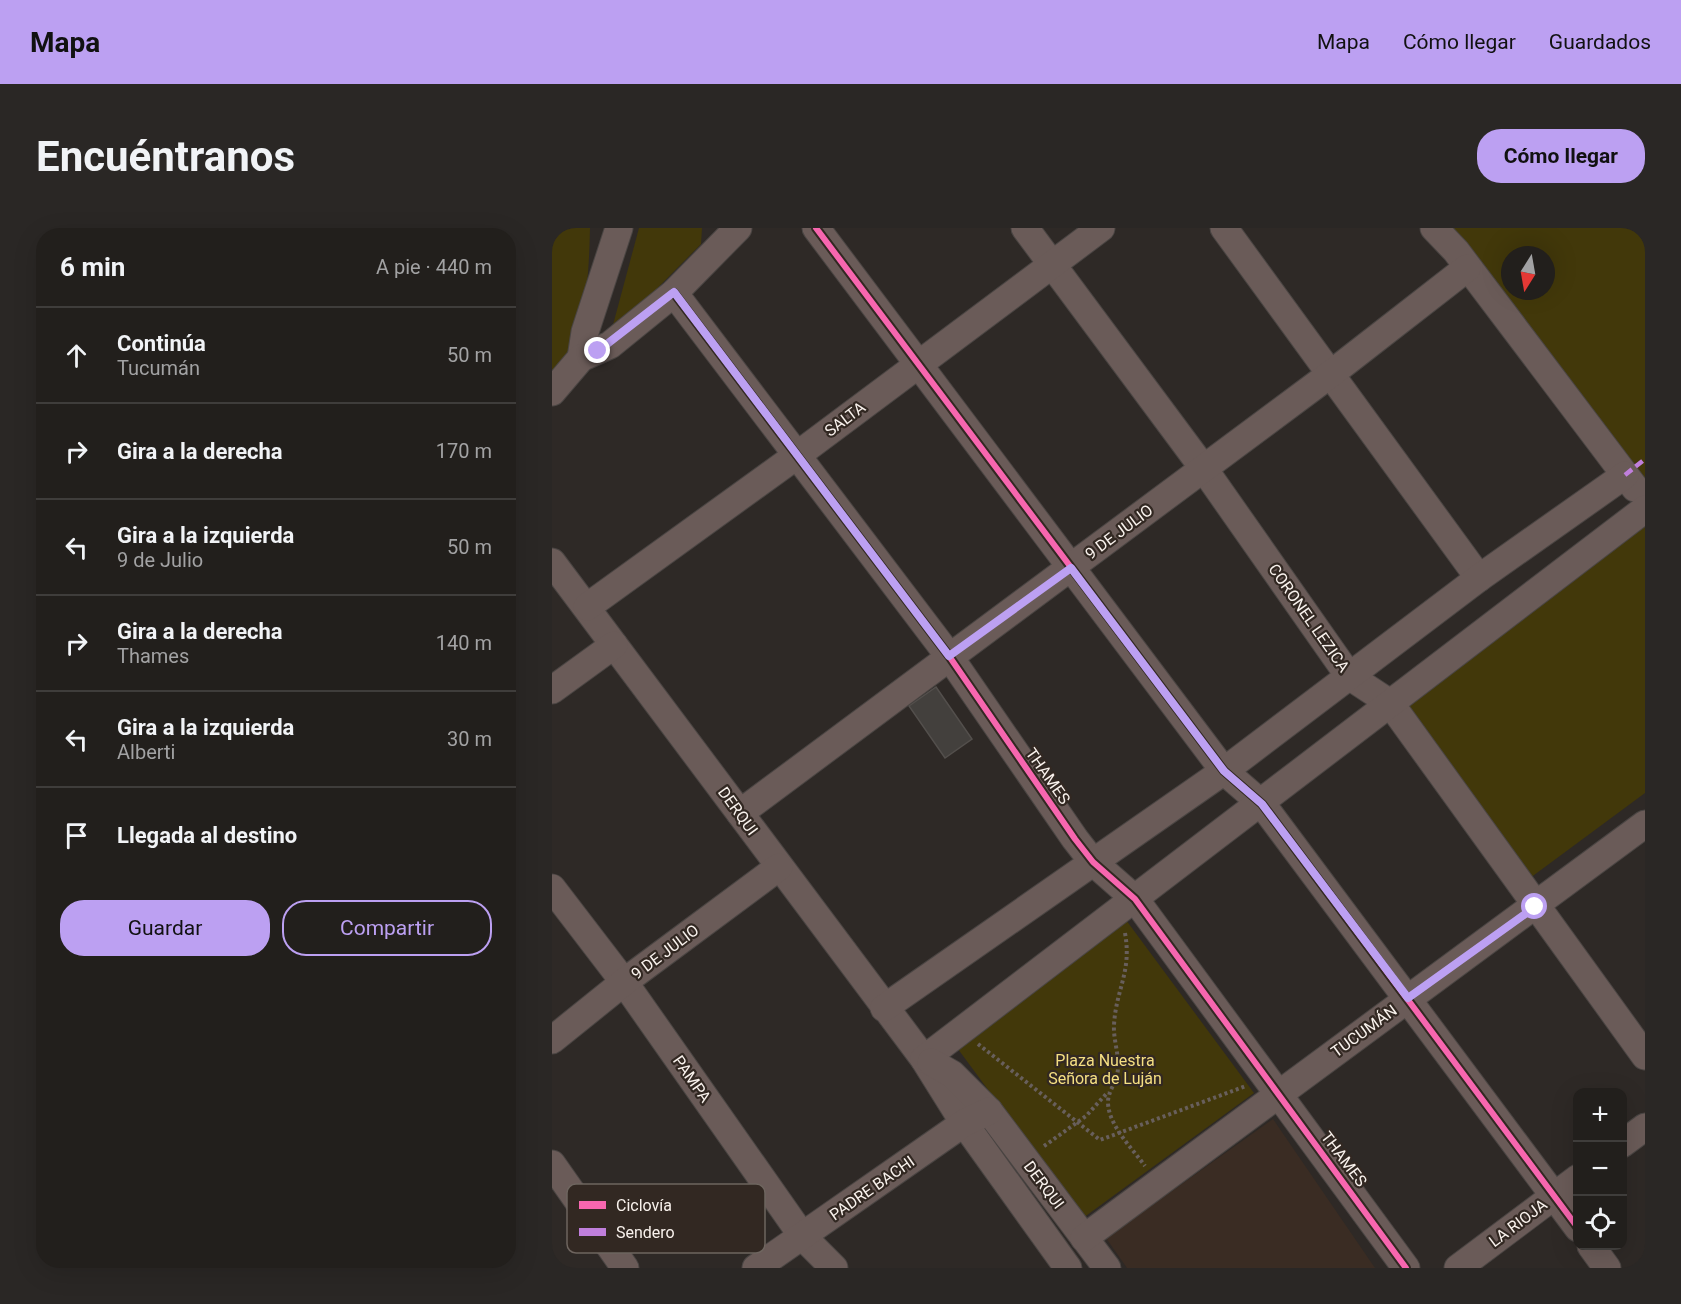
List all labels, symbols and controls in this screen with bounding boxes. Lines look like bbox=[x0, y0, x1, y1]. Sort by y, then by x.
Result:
text: Mapa bbox=[30, 26, 100, 59]
text: Mapa bbox=[1317, 30, 1370, 54]
text: Cómo llegar bbox=[1403, 30, 1516, 54]
text: Guardados bbox=[1549, 30, 1651, 54]
button: Cómo llegar bbox=[1477, 129, 1645, 183]
text: Encuéntranos bbox=[36, 132, 295, 181]
north arrow bbox=[1501, 246, 1555, 300]
text: 6 min bbox=[60, 252, 125, 282]
text: A pie · 440 m bbox=[376, 255, 492, 279]
text: Continúa bbox=[117, 331, 206, 356]
route end bbox=[584, 337, 610, 363]
icon: ahead bbox=[60, 339, 93, 372]
text: 50 m bbox=[447, 343, 492, 367]
text: Tucumán bbox=[117, 356, 200, 380]
street label: SALTA bbox=[821, 397, 869, 440]
icon: right bbox=[60, 435, 93, 468]
text: Gira a la derecha bbox=[117, 439, 283, 464]
text: 170 m bbox=[436, 439, 492, 463]
street label: 9 DE JULIO bbox=[1081, 500, 1157, 564]
text: Gira a la izquierda bbox=[117, 523, 294, 548]
icon: left bbox=[60, 531, 93, 564]
text: 50 m bbox=[447, 535, 492, 559]
text: 9 de Julio bbox=[117, 548, 203, 572]
street label: CORONEL LEZICA bbox=[1265, 560, 1354, 676]
text: Gira a la derecha bbox=[117, 619, 283, 644]
icon: right bbox=[60, 627, 93, 660]
text: 140 m bbox=[436, 631, 492, 655]
text: Thames bbox=[117, 644, 189, 668]
text: Gira a la izquierda bbox=[117, 715, 294, 740]
icon: left bbox=[60, 723, 93, 756]
text: 30 m bbox=[447, 727, 492, 751]
text: Alberti bbox=[117, 740, 175, 764]
street label: THAMES bbox=[1022, 744, 1074, 808]
street label: DERQUI bbox=[714, 783, 762, 839]
icon: arrive bbox=[60, 819, 93, 852]
text: Llegada al destino bbox=[117, 823, 297, 848]
route start bbox=[1521, 893, 1547, 919]
button: Guardar bbox=[60, 900, 270, 956]
button: Compartir bbox=[282, 900, 492, 956]
street label: 9 DE JULIO bbox=[627, 920, 703, 984]
street label: TUCUMÁN bbox=[1327, 1001, 1401, 1061]
park label: Plaza Nuestra Señora de Luján bbox=[1048, 1051, 1162, 1088]
street label: PAMPA bbox=[669, 1052, 715, 1107]
map controls bbox=[1573, 1088, 1627, 1250]
button: + bbox=[1573, 1088, 1627, 1142]
street label: THAMES bbox=[1317, 1128, 1371, 1190]
button: − bbox=[1573, 1142, 1627, 1196]
street label: PADRE BACHI bbox=[826, 1152, 918, 1224]
street label: DERQUI bbox=[1020, 1157, 1068, 1213]
legend bbox=[567, 1184, 765, 1253]
street label: LA RIOJA bbox=[1485, 1195, 1551, 1251]
text: Ciclovía bbox=[616, 1196, 672, 1215]
button: locate bbox=[1573, 1196, 1627, 1250]
text: Sendero bbox=[616, 1223, 675, 1242]

